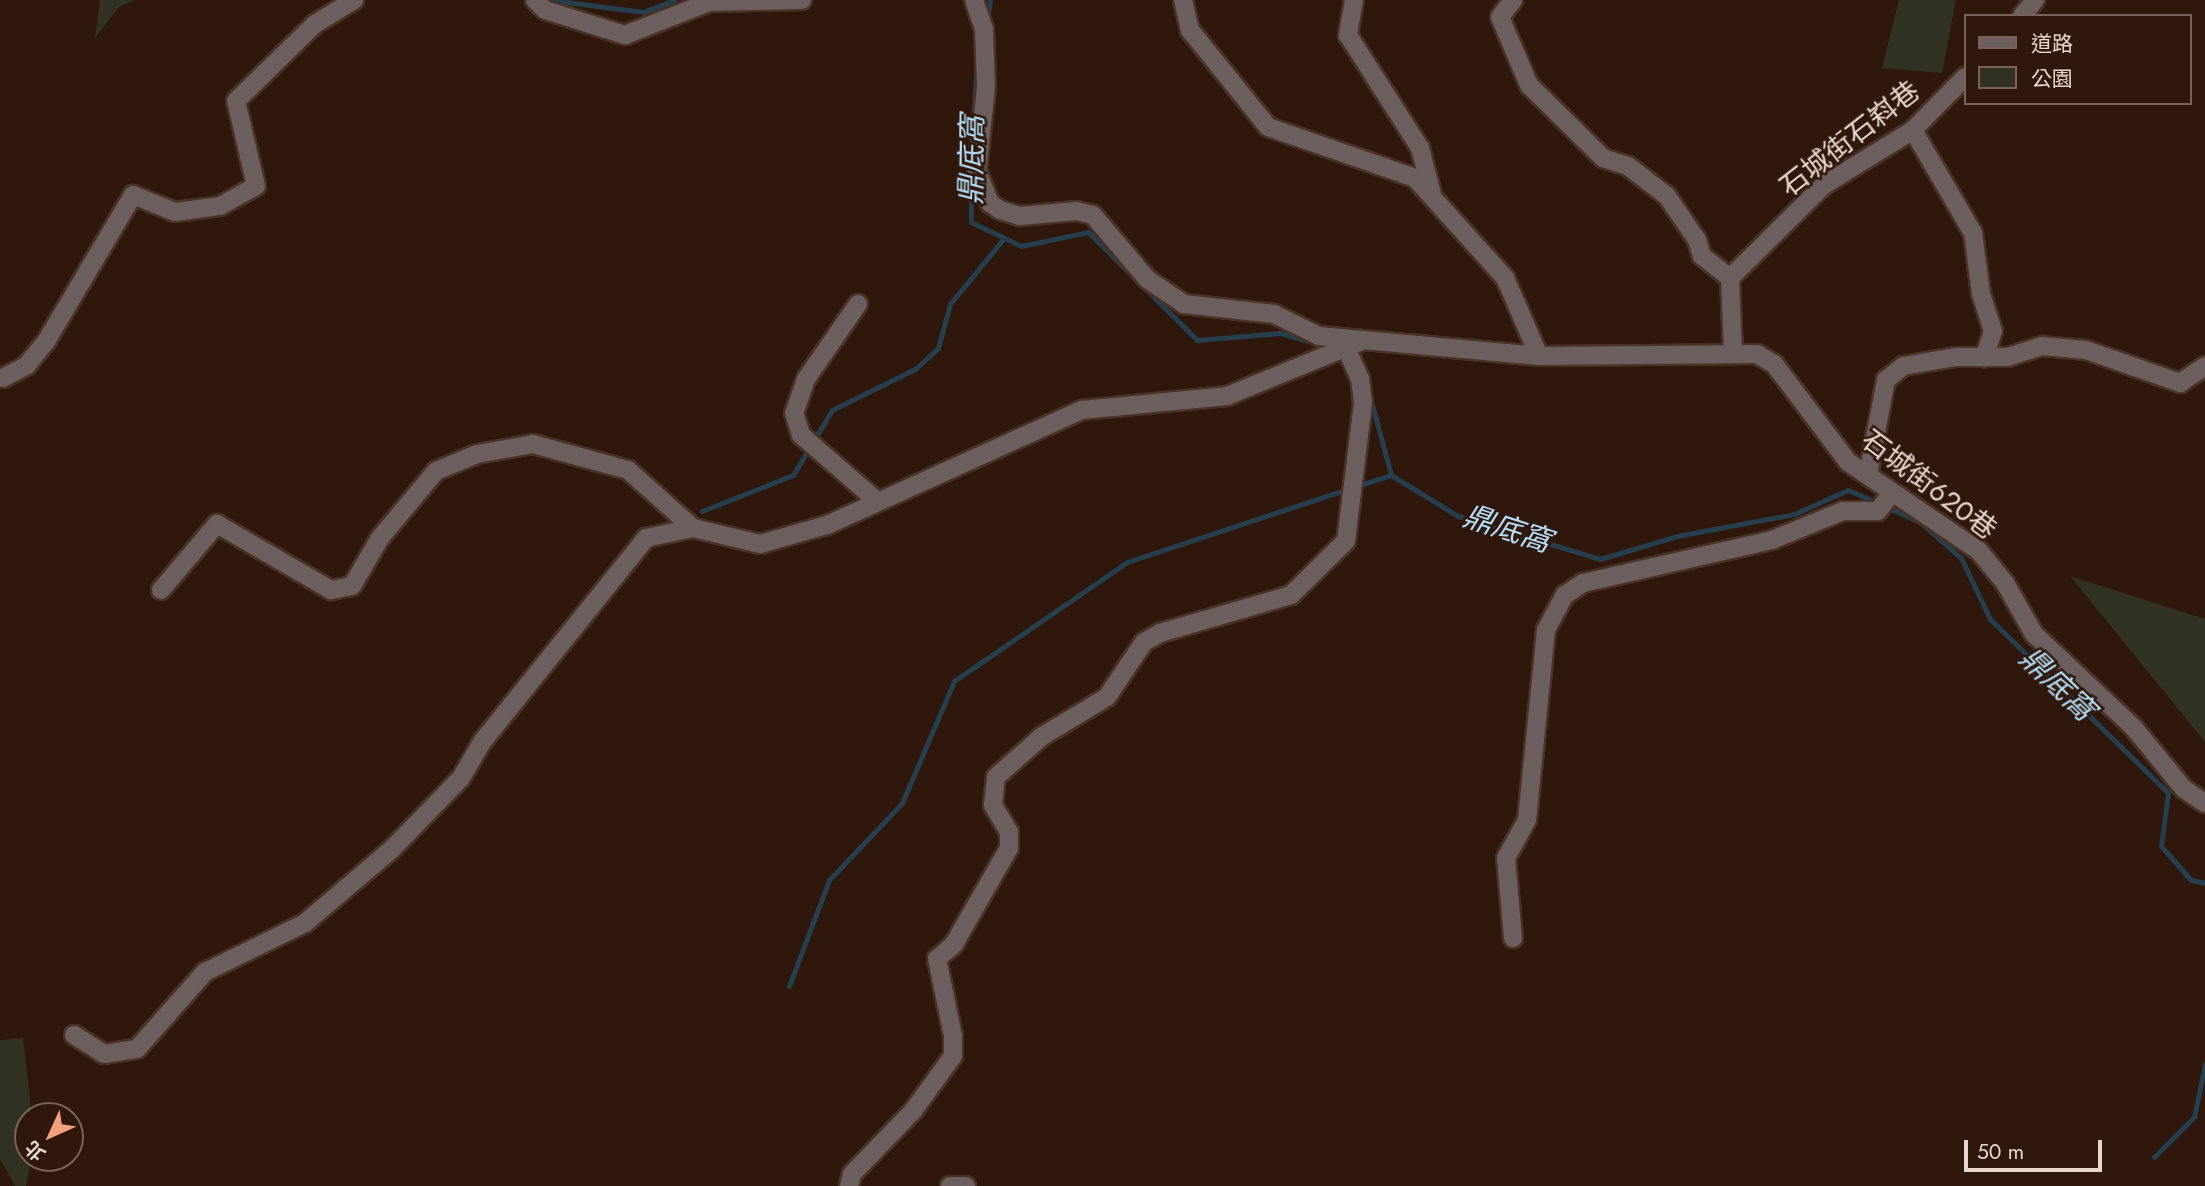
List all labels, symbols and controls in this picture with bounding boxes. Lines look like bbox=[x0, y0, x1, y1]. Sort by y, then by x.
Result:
legend bbox=[1964, 14, 2191, 105]
text: 道路 bbox=[2031, 29, 2073, 59]
text: 公園 bbox=[2031, 64, 2073, 94]
street label: 石城街石嵙巷 bbox=[1773, 74, 1927, 204]
water label: 鼎底窩 bbox=[953, 115, 991, 205]
street label: 石城街620巷 bbox=[1855, 423, 2003, 547]
water label: 鼎底窩 bbox=[1459, 498, 1555, 560]
water label: 鼎底窩 bbox=[2012, 640, 2102, 728]
north arrow bbox=[14, 1102, 84, 1172]
scale bar bbox=[1967, 1126, 2105, 1170]
text: 北 bbox=[19, 1135, 51, 1167]
text: 50 m bbox=[1977, 1137, 2024, 1167]

